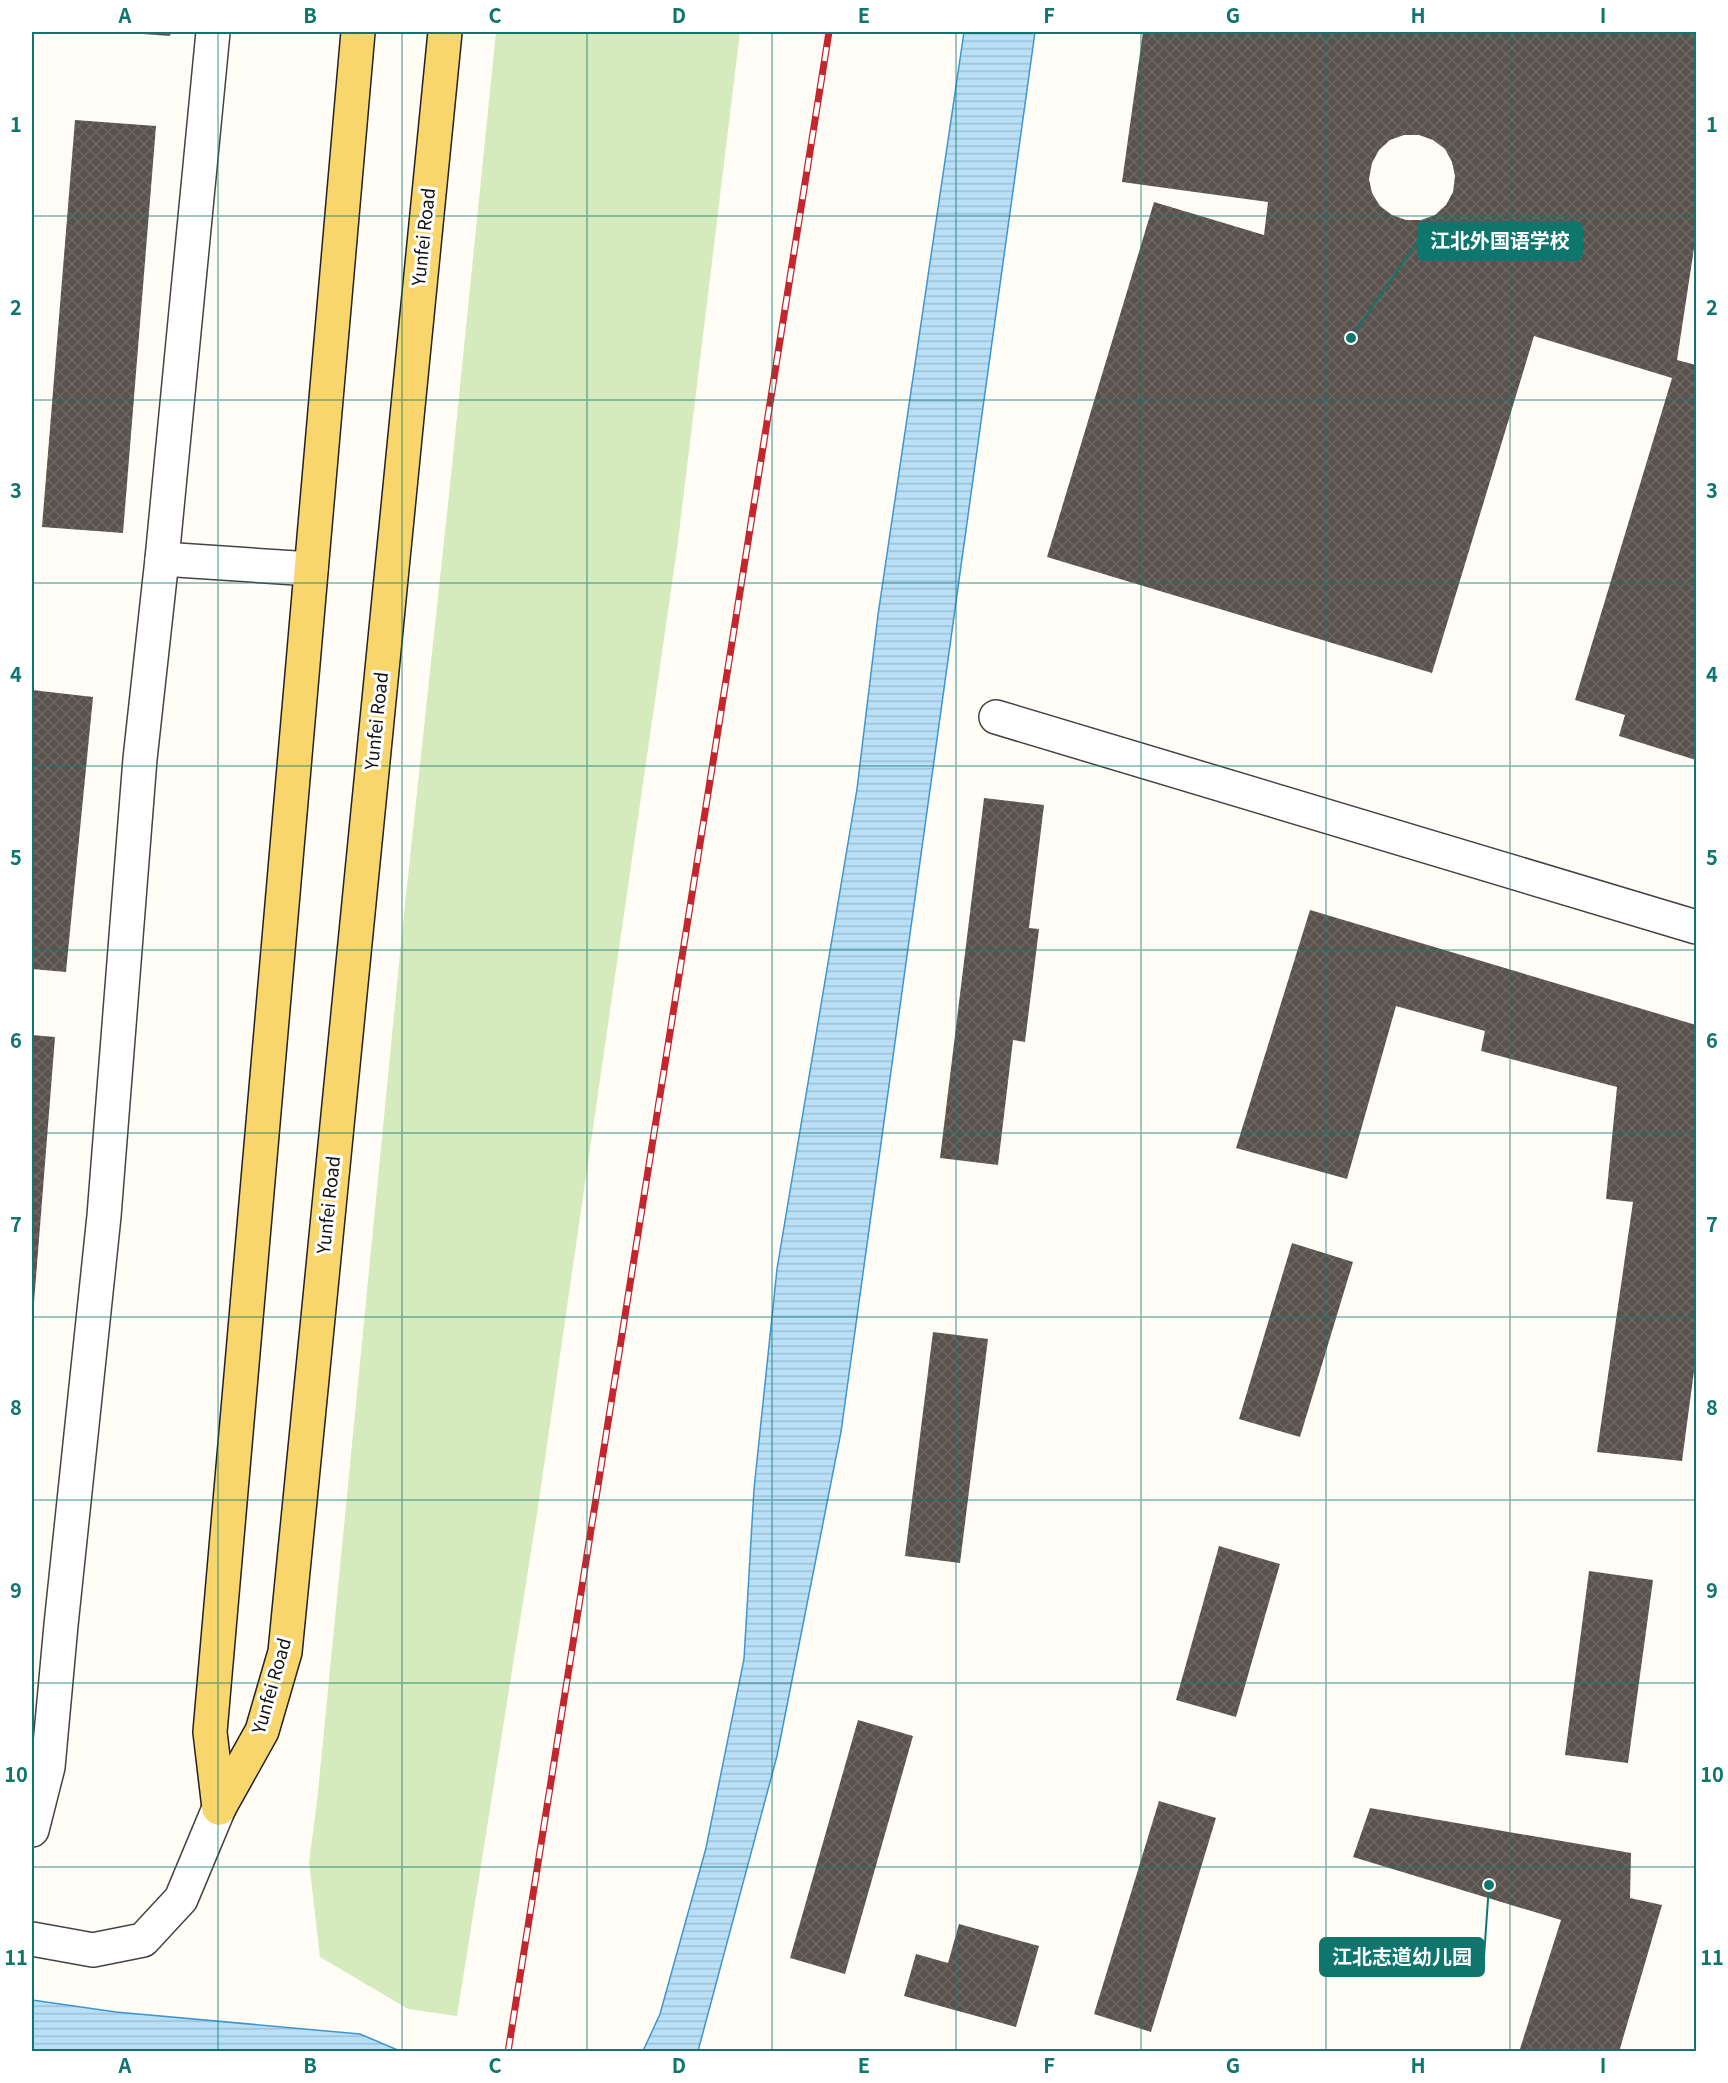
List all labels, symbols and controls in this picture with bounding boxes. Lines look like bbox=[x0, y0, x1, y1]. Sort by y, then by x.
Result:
text: A bbox=[118, 0, 132, 29]
text: B bbox=[303, 0, 317, 29]
text: C bbox=[488, 0, 502, 29]
text: D bbox=[672, 0, 686, 29]
text: E bbox=[858, 0, 870, 29]
text: F bbox=[1043, 0, 1055, 29]
text: G bbox=[1226, 0, 1240, 29]
text: H bbox=[1410, 0, 1426, 29]
text: I bbox=[1600, 0, 1606, 29]
text: 1 bbox=[10, 109, 22, 138]
text: 1 bbox=[1706, 109, 1718, 138]
street label: Yunfei Road bbox=[404, 187, 440, 288]
callout: 江北外国语学校 bbox=[1418, 222, 1582, 260]
text: 江北外国语学校 bbox=[1430, 225, 1570, 254]
text: 2 bbox=[10, 292, 22, 321]
text: 2 bbox=[1706, 292, 1718, 321]
text: 3 bbox=[10, 475, 22, 504]
text: 3 bbox=[1706, 475, 1718, 504]
text: 4 bbox=[10, 659, 22, 688]
text: 4 bbox=[1706, 659, 1718, 688]
street label: Yunfei Road bbox=[357, 671, 393, 772]
text: 5 bbox=[10, 842, 22, 871]
text: 5 bbox=[1706, 842, 1718, 871]
text: 6 bbox=[10, 1025, 22, 1054]
text: 6 bbox=[1706, 1025, 1718, 1054]
street label: Yunfei Road bbox=[309, 1155, 345, 1256]
text: 7 bbox=[10, 1209, 22, 1238]
text: 7 bbox=[1706, 1209, 1718, 1238]
text: 8 bbox=[10, 1392, 22, 1421]
text: 8 bbox=[1706, 1392, 1718, 1421]
text: 9 bbox=[10, 1575, 22, 1604]
text: 9 bbox=[1706, 1575, 1718, 1604]
street label: Yunfei Road bbox=[244, 1635, 296, 1737]
text: 10 bbox=[4, 1759, 28, 1788]
text: 10 bbox=[1700, 1759, 1724, 1788]
callout: 江北志道幼儿园 bbox=[1320, 1938, 1484, 1976]
text: 江北志道幼儿园 bbox=[1332, 1941, 1472, 1970]
text: 11 bbox=[4, 1942, 28, 1971]
text: 11 bbox=[1700, 1942, 1724, 1971]
text: A bbox=[118, 2050, 132, 2079]
text: B bbox=[303, 2050, 317, 2079]
text: C bbox=[488, 2050, 502, 2079]
text: D bbox=[672, 2050, 686, 2079]
text: E bbox=[858, 2050, 870, 2079]
text: F bbox=[1043, 2050, 1055, 2079]
text: G bbox=[1226, 2050, 1240, 2079]
text: H bbox=[1410, 2050, 1426, 2079]
text: I bbox=[1600, 2050, 1606, 2079]

